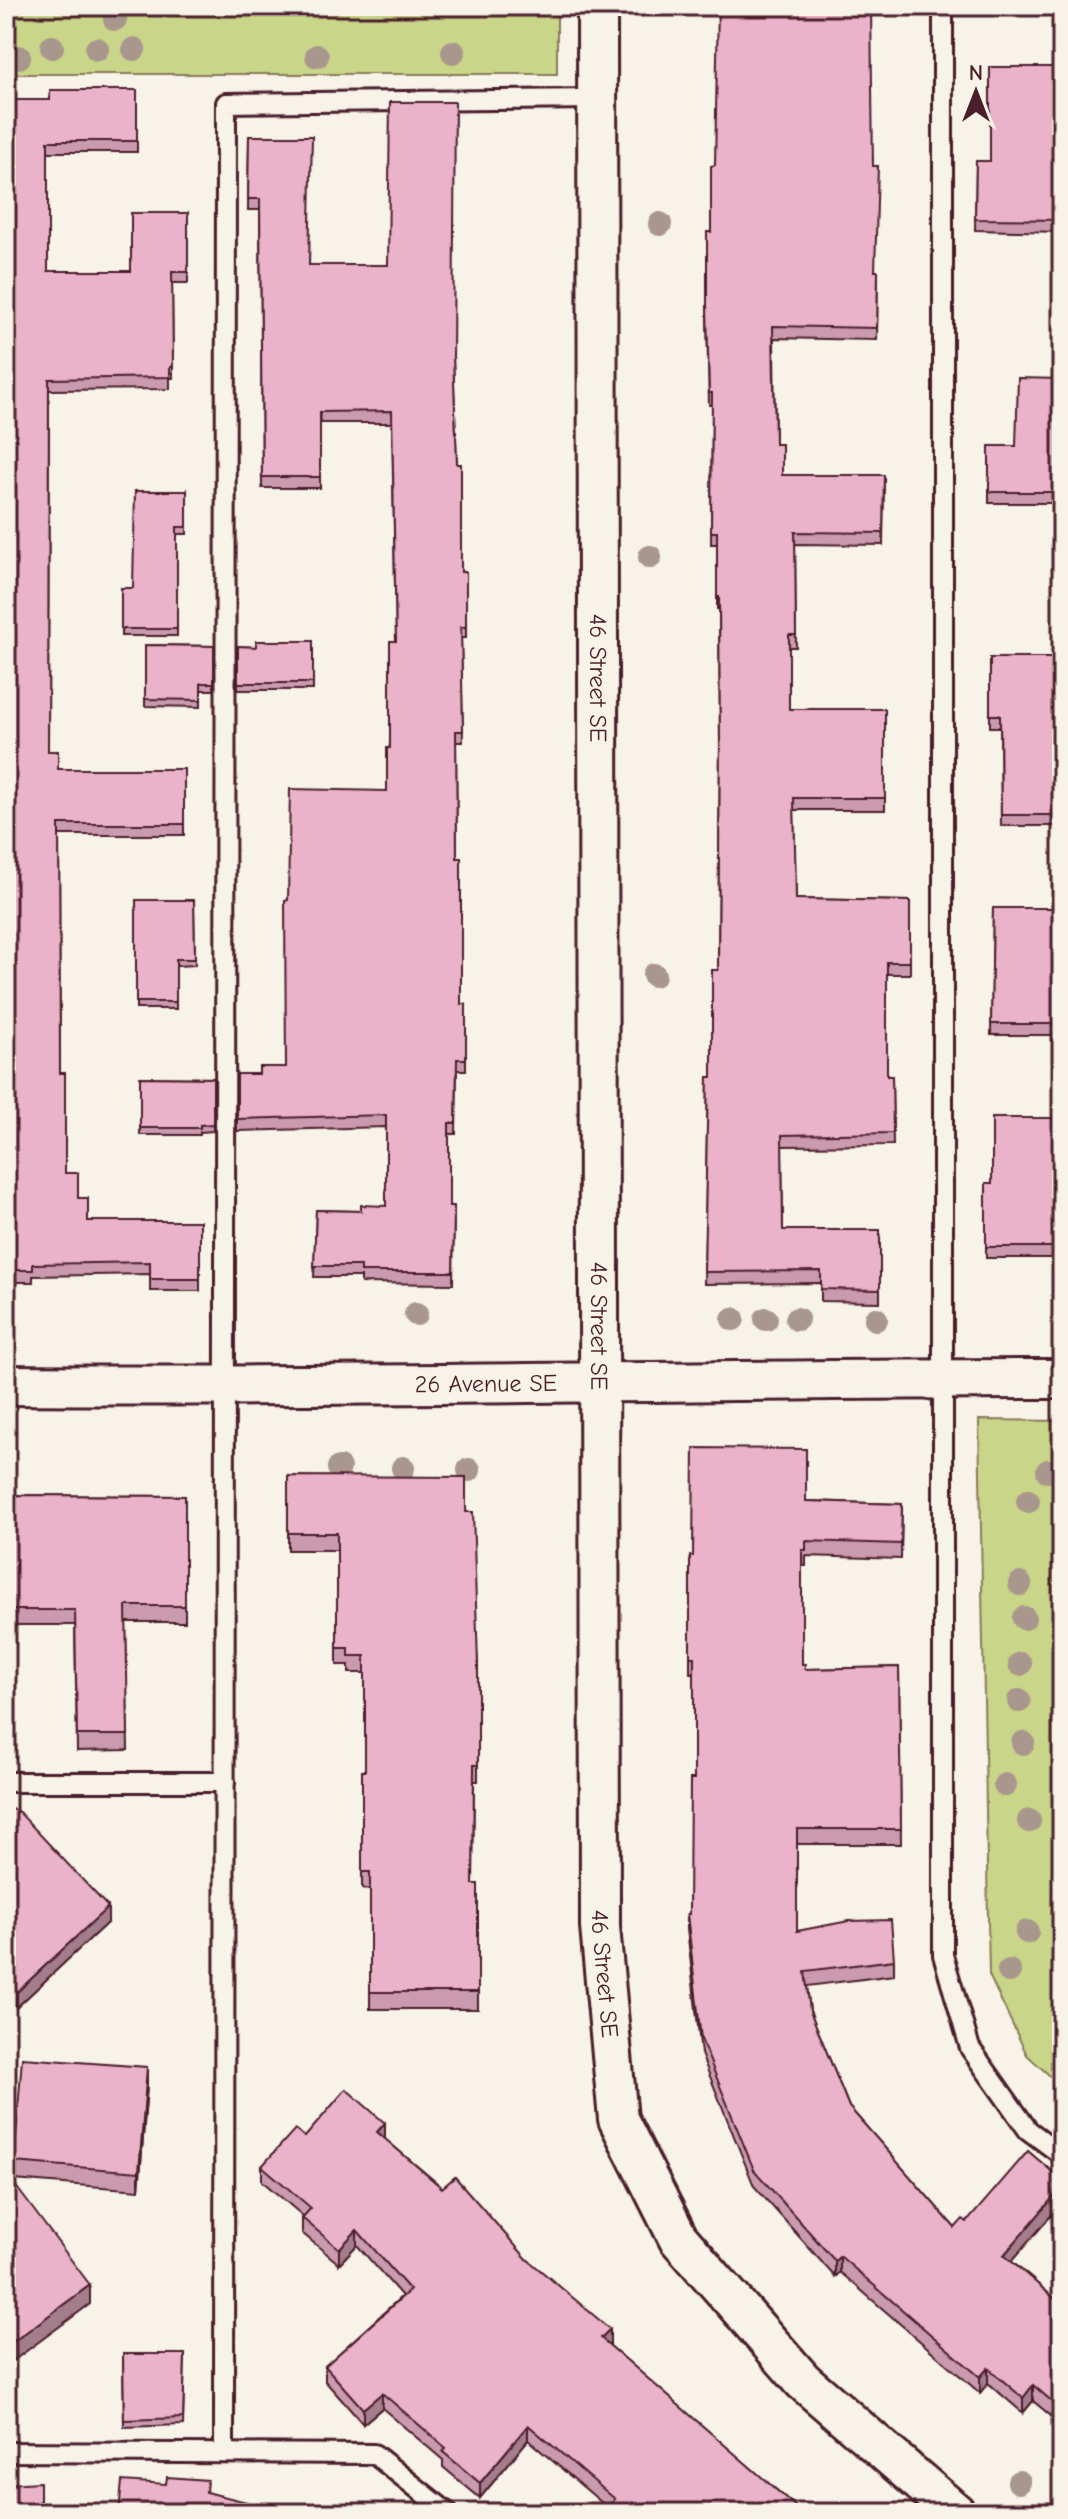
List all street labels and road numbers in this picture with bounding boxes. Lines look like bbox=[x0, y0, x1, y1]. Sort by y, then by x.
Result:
street label: 46 Street SE bbox=[584, 614, 612, 742]
street label: 46 Street SE bbox=[585, 1262, 613, 1390]
street label: 26 Avenue SE bbox=[415, 1369, 557, 1398]
street label: 46 Street SE bbox=[586, 1910, 624, 2039]

